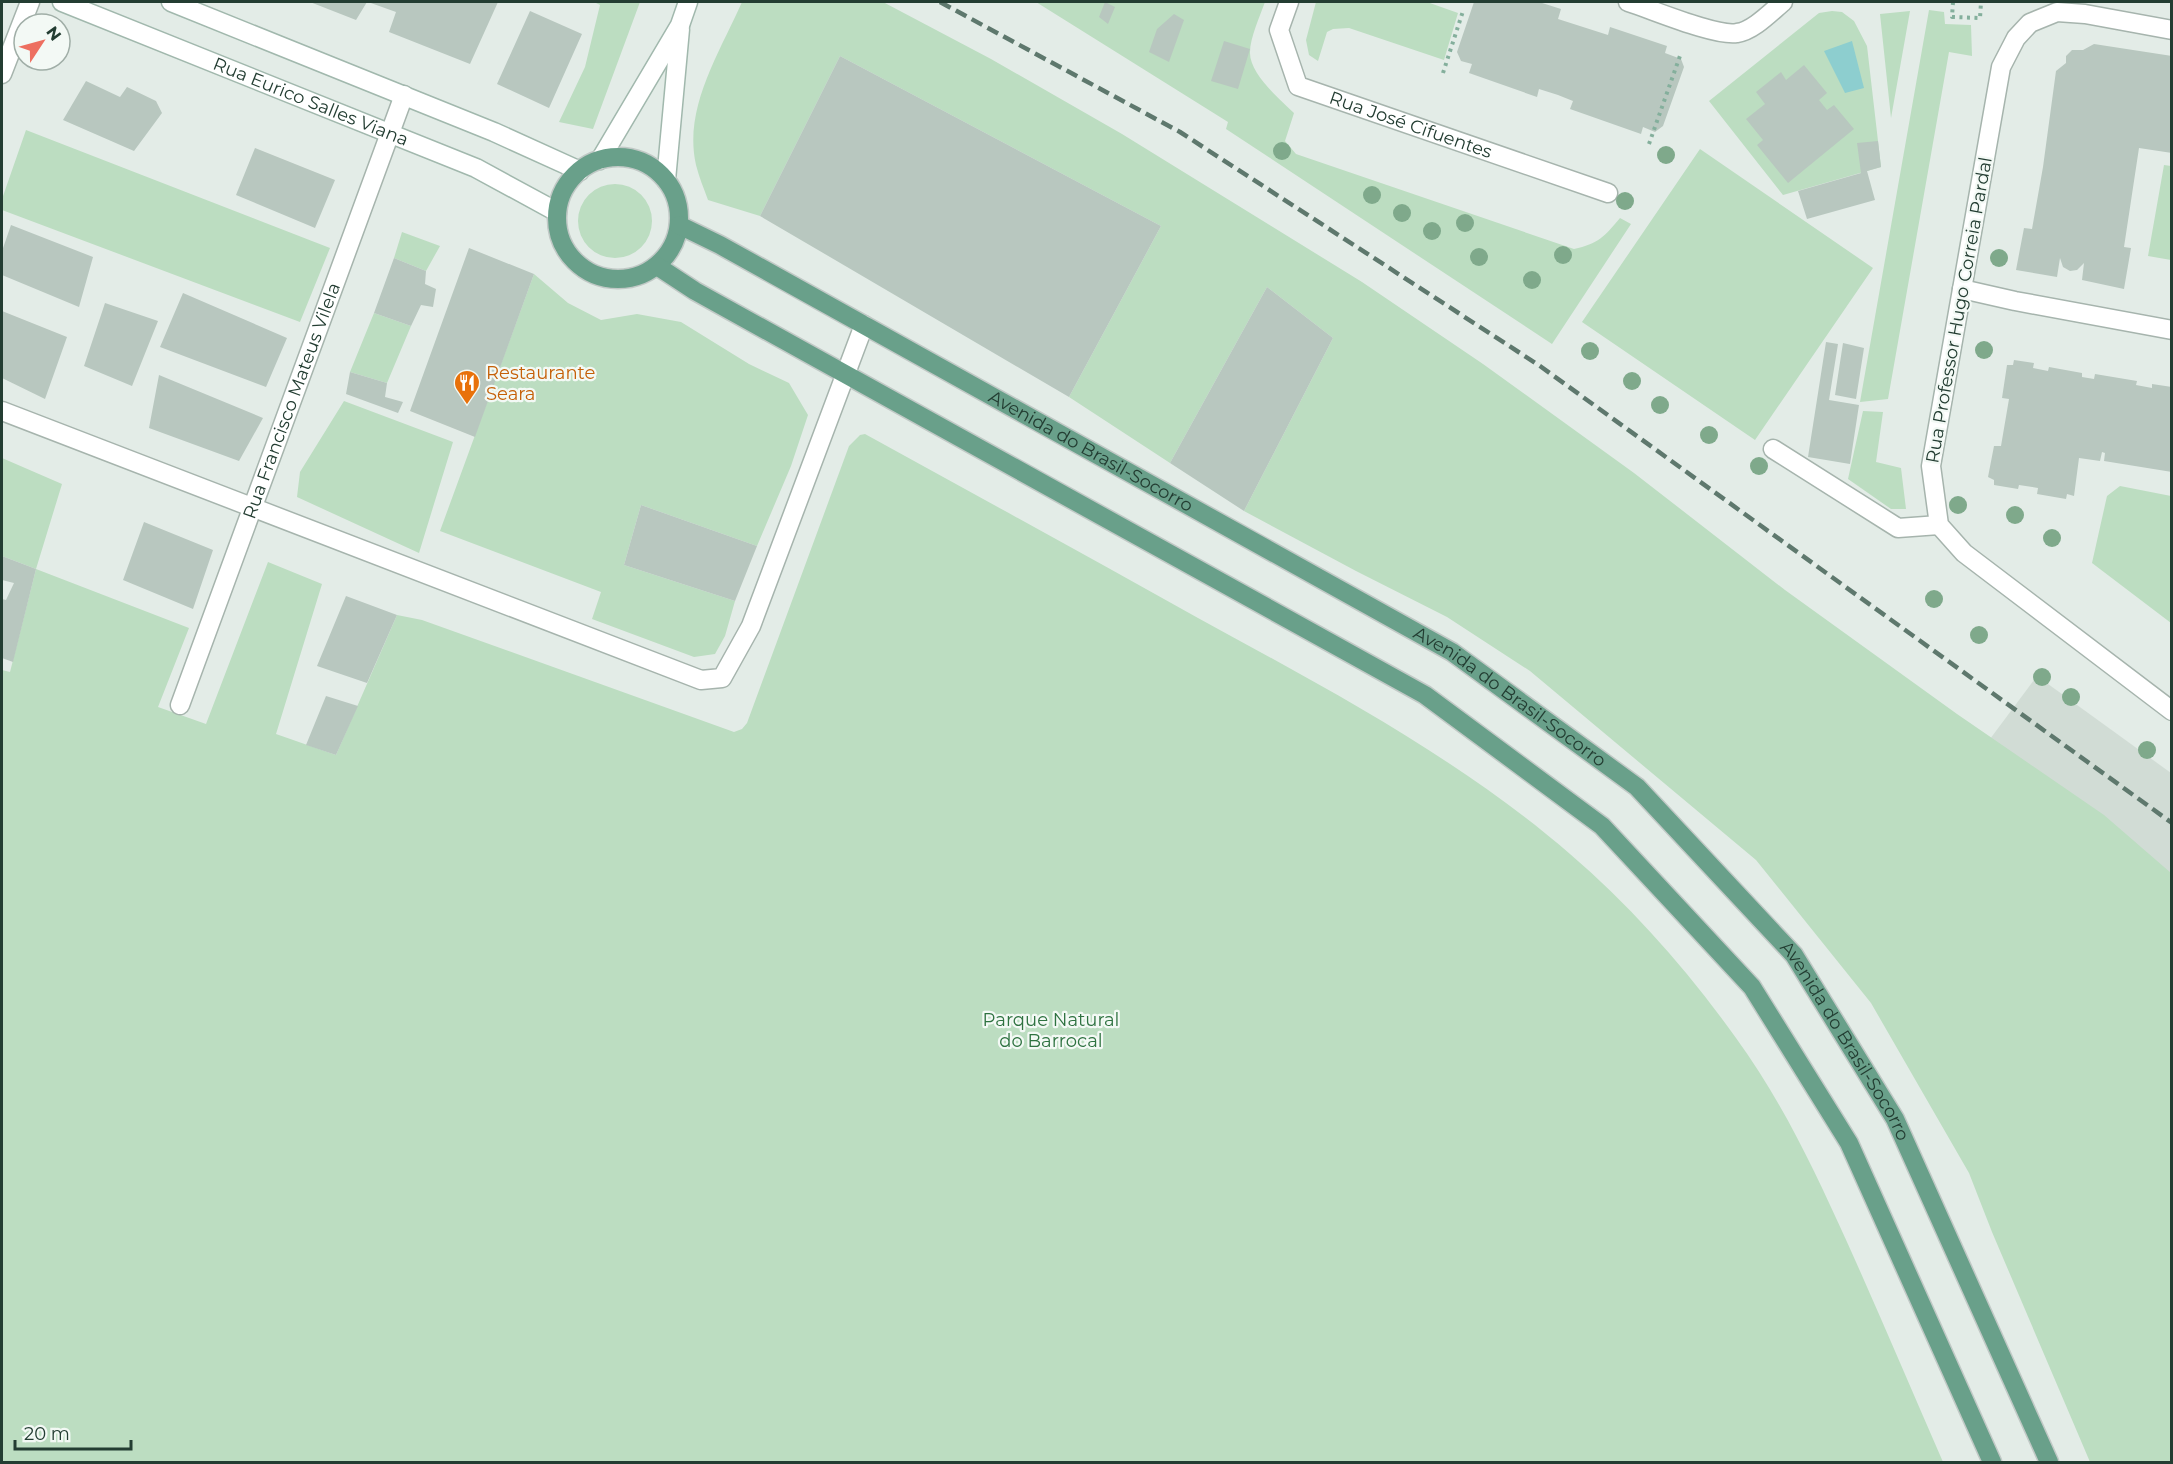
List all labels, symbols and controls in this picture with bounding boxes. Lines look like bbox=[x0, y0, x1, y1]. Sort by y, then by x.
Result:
north arrow bbox=[12, 12, 72, 72]
text: N bbox=[42, 23, 65, 44]
street label: Rua Eurico Salles Viana bbox=[210, 53, 412, 151]
street label: Rua José Cifuentes bbox=[1326, 87, 1495, 163]
street label: Rua Professor Hugo Correia Pardal bbox=[1921, 155, 1997, 465]
street label: Rua Francisco Mateus Vilela bbox=[238, 280, 345, 522]
place label: Restaurante Seara bbox=[486, 362, 596, 405]
restaurant icon: Restaurante Seara bbox=[452, 368, 482, 406]
street label: Avenida do Brasil-Socorro bbox=[985, 386, 1197, 517]
street label: Avenida do Brasil-Socorro bbox=[1410, 622, 1610, 772]
street label: Avenida do Brasil-Socorro bbox=[1775, 936, 1914, 1144]
park label: Parque Natural do Barrocal bbox=[983, 1009, 1119, 1052]
scale bar bbox=[15, 1413, 130, 1451]
text: 20 m bbox=[24, 1423, 70, 1445]

